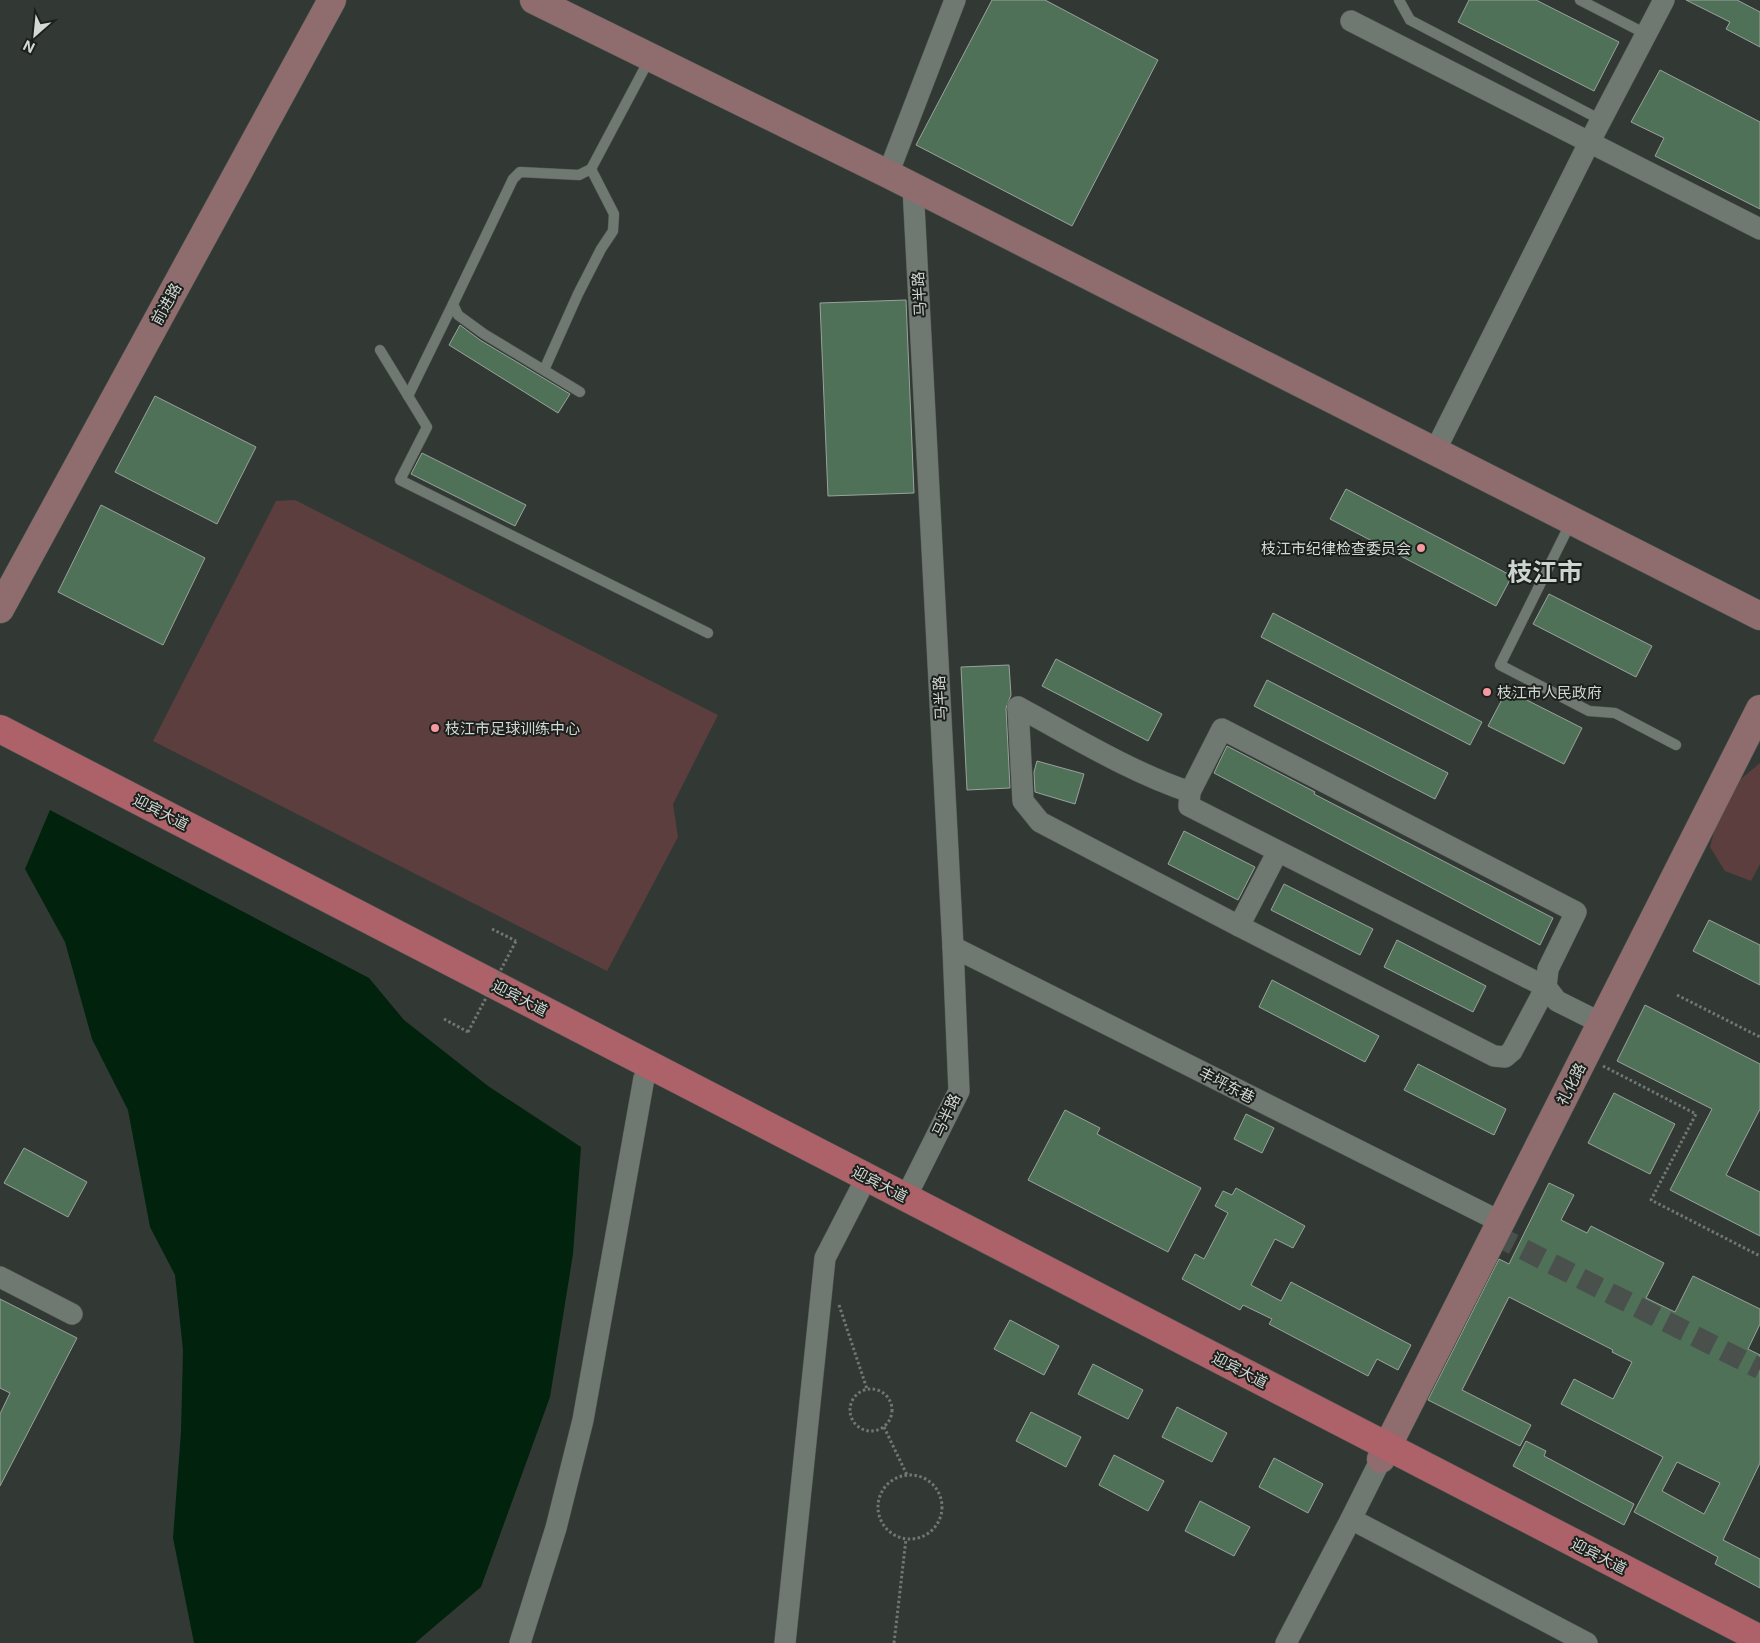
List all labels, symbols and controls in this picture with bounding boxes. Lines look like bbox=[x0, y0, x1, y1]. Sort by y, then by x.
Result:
north arrow bbox=[10, 10, 60, 60]
text: N bbox=[20, 37, 37, 57]
street label: 马半路 bbox=[908, 271, 930, 317]
street label: 前进路 bbox=[147, 280, 185, 328]
place label: 枝江市纪律检查委员会 bbox=[1261, 539, 1411, 558]
marker: 枝江市纪律检查委员会 bbox=[1415, 542, 1427, 554]
district label: 枝江市 bbox=[1507, 557, 1583, 587]
street label: 马半路 bbox=[929, 675, 951, 721]
place label: 枝江市人民政府 bbox=[1497, 683, 1602, 702]
marker: 枝江市人民政府 bbox=[1481, 686, 1493, 698]
place label: 枝江市足球训练中心 bbox=[445, 719, 580, 738]
marker: 枝江市足球训练中心 bbox=[429, 722, 441, 734]
street label: 迎宾大道 bbox=[130, 790, 192, 834]
street label: 迎宾大道 bbox=[489, 976, 551, 1020]
street label: 礼化路 bbox=[1552, 1060, 1590, 1108]
street label: 丰坪东巷 bbox=[1196, 1063, 1258, 1107]
street label: 马半路 bbox=[928, 1091, 964, 1139]
street label: 迎宾大道 bbox=[849, 1162, 911, 1206]
street label: 迎宾大道 bbox=[1209, 1348, 1271, 1392]
street label: 迎宾大道 bbox=[1568, 1534, 1630, 1578]

